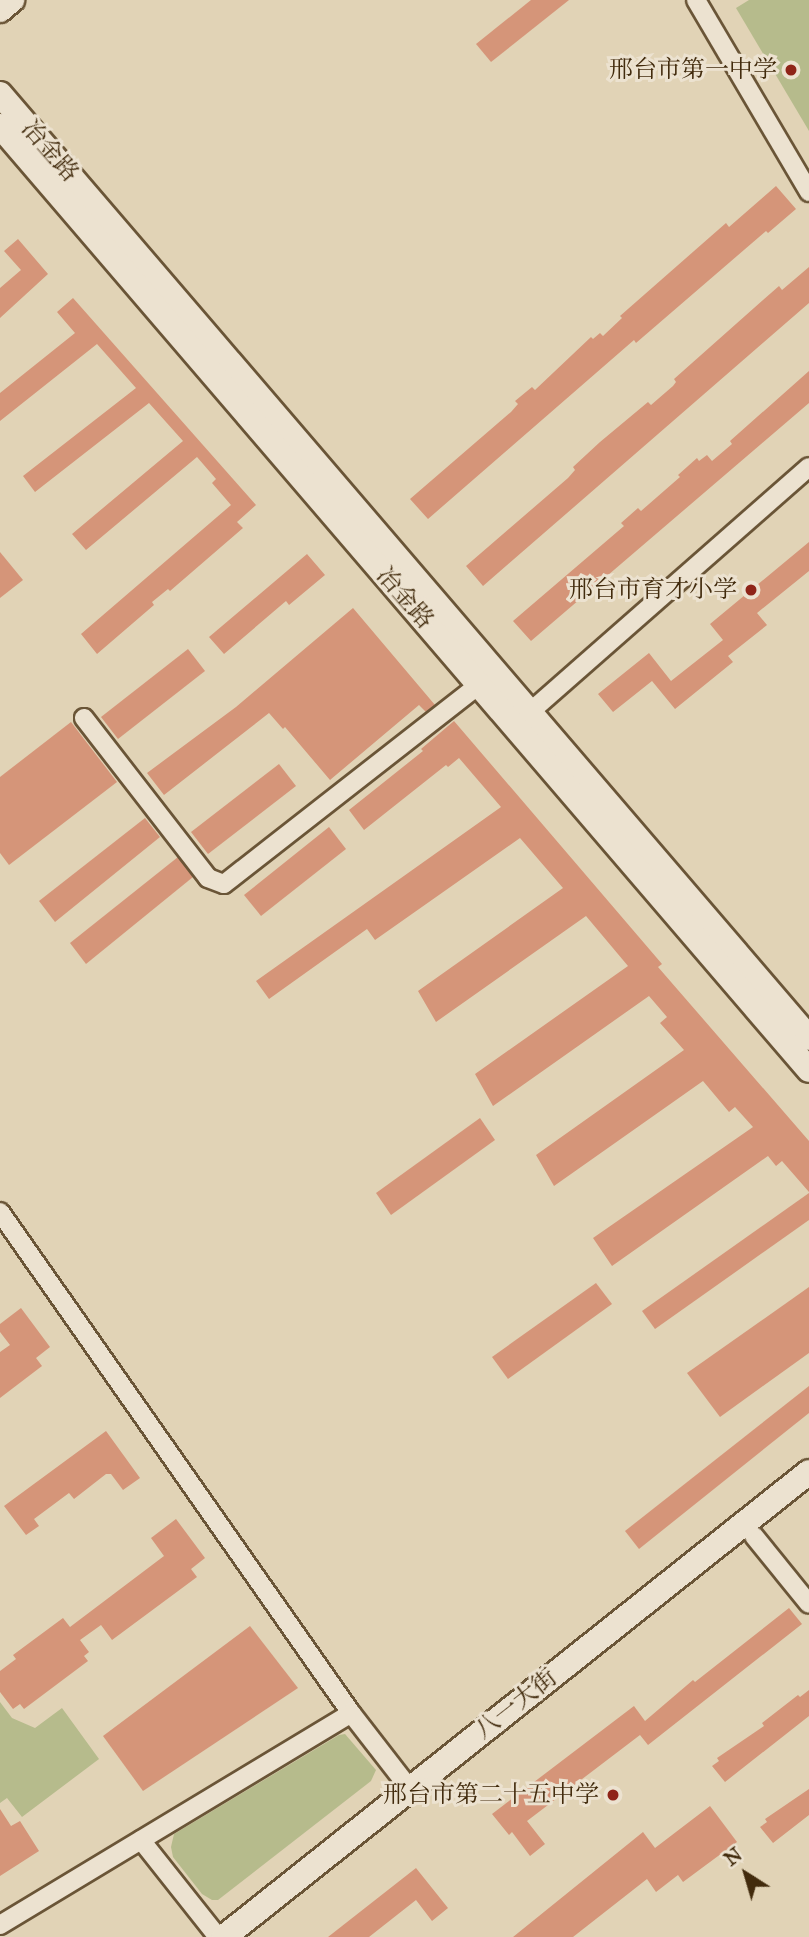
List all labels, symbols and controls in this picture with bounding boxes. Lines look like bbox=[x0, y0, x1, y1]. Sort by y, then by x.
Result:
place label: 邢台市第一中学 bbox=[609, 56, 777, 84]
marker: 邢台市第一中学 bbox=[783, 62, 799, 78]
street label: 冶金路 bbox=[16, 114, 84, 188]
street label: 冶金路 bbox=[371, 561, 439, 635]
place label: 邢台市育才小学 bbox=[569, 576, 737, 604]
marker: 邢台市育才小学 bbox=[743, 582, 759, 598]
street label: 八一大街 bbox=[469, 1663, 563, 1745]
place label: 邢台市第二十五中学 bbox=[383, 1781, 599, 1809]
marker: 邢台市第二十五中学 bbox=[605, 1787, 621, 1803]
north arrow bbox=[711, 1839, 781, 1909]
text: N bbox=[720, 1843, 746, 1871]

